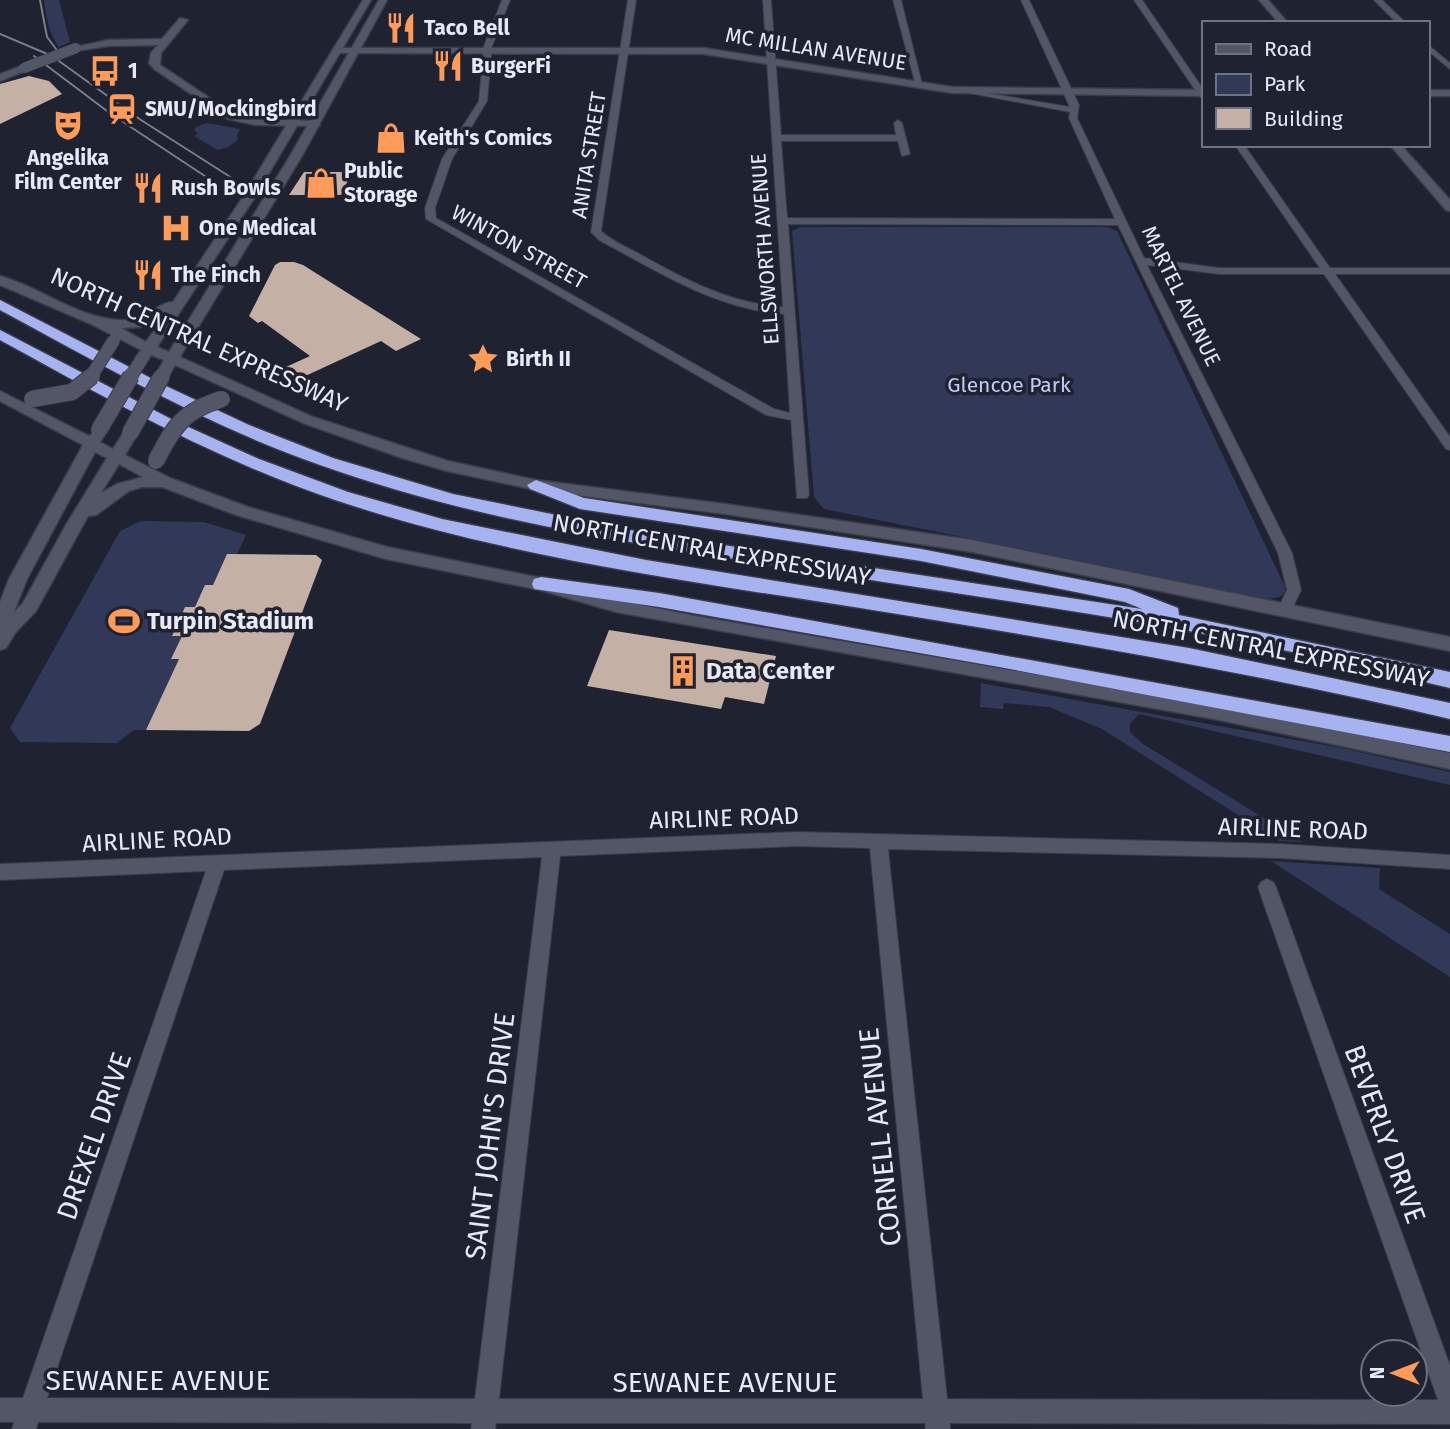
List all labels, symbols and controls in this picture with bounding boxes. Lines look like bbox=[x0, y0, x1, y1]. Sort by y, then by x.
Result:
restaurant icon: Taco Bell bbox=[384, 11, 418, 45]
place label: Taco Bell bbox=[424, 15, 510, 41]
legend bbox=[1202, 21, 1429, 147]
street label: MC MILLAN AVENUE bbox=[724, 22, 908, 76]
text: Road bbox=[1264, 36, 1312, 62]
restaurant icon: BurgerFi bbox=[431, 49, 465, 83]
place label: BurgerFi bbox=[471, 53, 551, 79]
bus stop icon: 1 bbox=[88, 54, 122, 88]
place label: 1 bbox=[128, 58, 138, 84]
text: Park bbox=[1264, 71, 1306, 97]
street label: ANITA STREET bbox=[566, 90, 612, 220]
station icon: SMU/Mockingbird bbox=[105, 92, 139, 126]
place label: SMU/Mockingbird bbox=[145, 96, 317, 122]
text: Building bbox=[1264, 106, 1343, 132]
theatre icon: Angelika Film Center bbox=[51, 108, 85, 142]
shop icon: Keith's Comics bbox=[374, 121, 408, 155]
place label: Keith's Comics bbox=[414, 125, 552, 151]
place label: Angelika Film Center bbox=[14, 145, 122, 195]
street label: ELLSWORTH AVENUE bbox=[745, 152, 785, 346]
place label: Public Storage bbox=[344, 158, 418, 208]
shop icon: Public Storage bbox=[304, 166, 338, 200]
restaurant icon: Rush Bowls bbox=[131, 171, 165, 205]
place label: Rush Bowls bbox=[171, 175, 281, 201]
street label: WINTON STREET bbox=[447, 199, 591, 295]
hospital icon: One Medical bbox=[159, 211, 193, 245]
place label: One Medical bbox=[199, 215, 317, 241]
street label: MARTEL AVENUE bbox=[1136, 222, 1226, 370]
restaurant icon: The Finch bbox=[131, 258, 165, 292]
street label: NORTH CENTRAL EXPRESSWAY bbox=[46, 262, 352, 419]
place label: The Finch bbox=[171, 262, 261, 288]
place icon: Birth II bbox=[466, 342, 500, 376]
place label: Birth II bbox=[506, 346, 571, 372]
park label: Glencoe Park bbox=[947, 372, 1071, 398]
street label: NORTH CENTRAL EXPRESSWAY bbox=[551, 508, 874, 592]
sports icon: Turpin Stadium bbox=[107, 604, 141, 638]
street label: NORTH CENTRAL EXPRESSWAY bbox=[1110, 605, 1432, 694]
place label: Turpin Stadium bbox=[147, 607, 314, 635]
building icon: Data Center bbox=[666, 654, 700, 688]
place label: Data Center bbox=[706, 657, 835, 685]
street label: AIRLINE ROAD bbox=[649, 801, 799, 835]
street label: AIRLINE ROAD bbox=[1218, 812, 1368, 846]
street label: AIRLINE ROAD bbox=[81, 822, 233, 858]
street label: SAINT JOHN'S DRIVE bbox=[458, 1010, 522, 1262]
street label: CORNELL AVENUE bbox=[852, 1026, 908, 1248]
street label: BEVERLY DRIVE bbox=[1337, 1040, 1433, 1228]
street label: DREXEL DRIVE bbox=[50, 1048, 138, 1224]
north arrow bbox=[1359, 1338, 1429, 1408]
street label: SEWANEE AVENUE bbox=[46, 1364, 270, 1397]
street label: SEWANEE AVENUE bbox=[613, 1366, 837, 1399]
text: N bbox=[1366, 1367, 1389, 1379]

